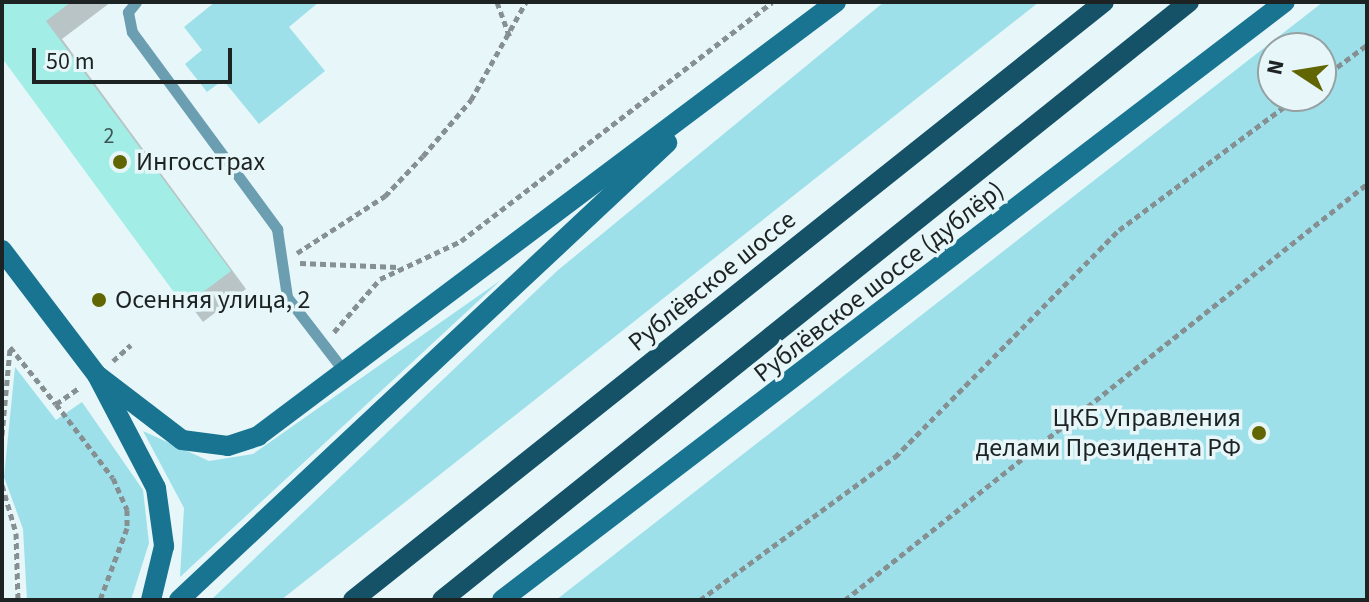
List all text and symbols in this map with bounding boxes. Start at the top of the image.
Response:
scale bar [36,32,236,82]
north arrow [1257,32,1337,112]
text: 50 m [46,44,95,79]
text: N [1258,57,1293,78]
house number: 2 [104,124,114,150]
place label: Ингосстрах [136,146,265,178]
marker: Ингосстрах [111,153,129,171]
street label: Рублёвское шоссе (дублёр) [748,175,1010,389]
street label: Рублёвское шоссе [622,204,802,358]
place label: Осенняя улица, 2 [115,284,310,316]
marker: Осенняя улица, 2 [90,291,108,309]
place label: ЦКБ Управления делами Президента РФ [976,402,1241,464]
marker: ЦКБ Управления делами Президента РФ [1248,422,1270,444]

